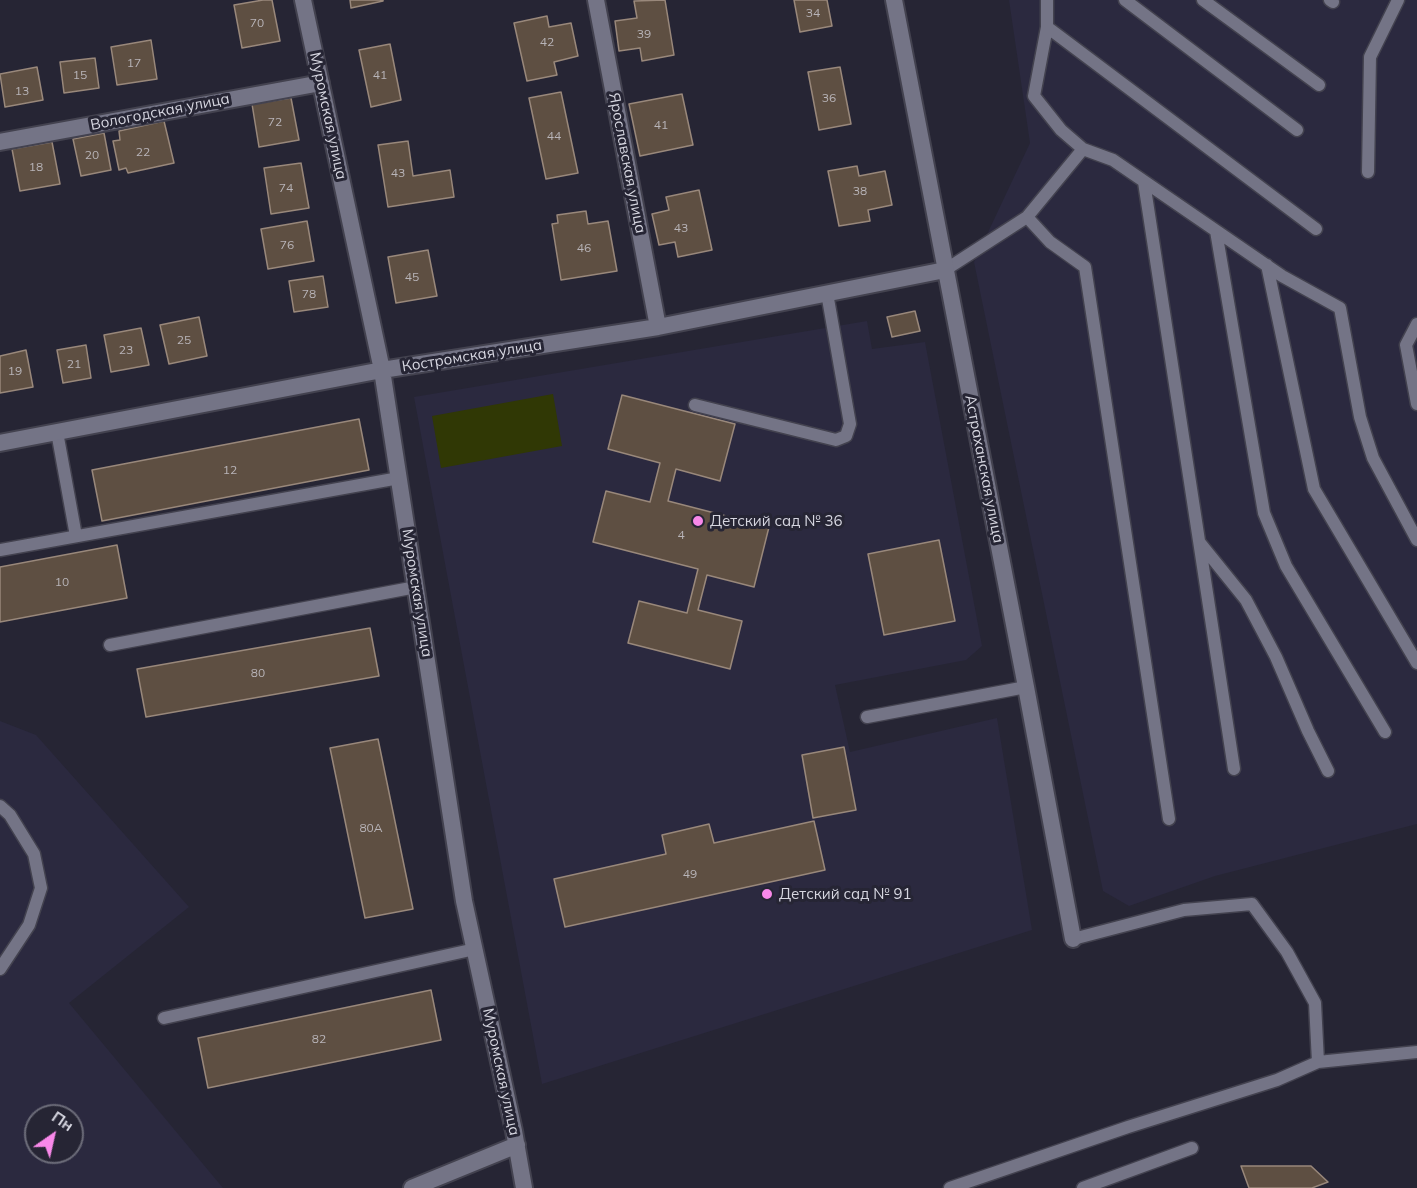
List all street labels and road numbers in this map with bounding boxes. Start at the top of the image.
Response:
street label: Муромская улица [306,51,350,181]
street label: Вологодская улица [89,90,231,134]
street label: Ярославская улица [605,91,649,235]
street label: Костромская улица [401,336,543,376]
street label: Астраханская улица [961,393,1007,545]
street label: Муромская улица [398,528,436,658]
street label: Муромская улица [479,1007,523,1137]

